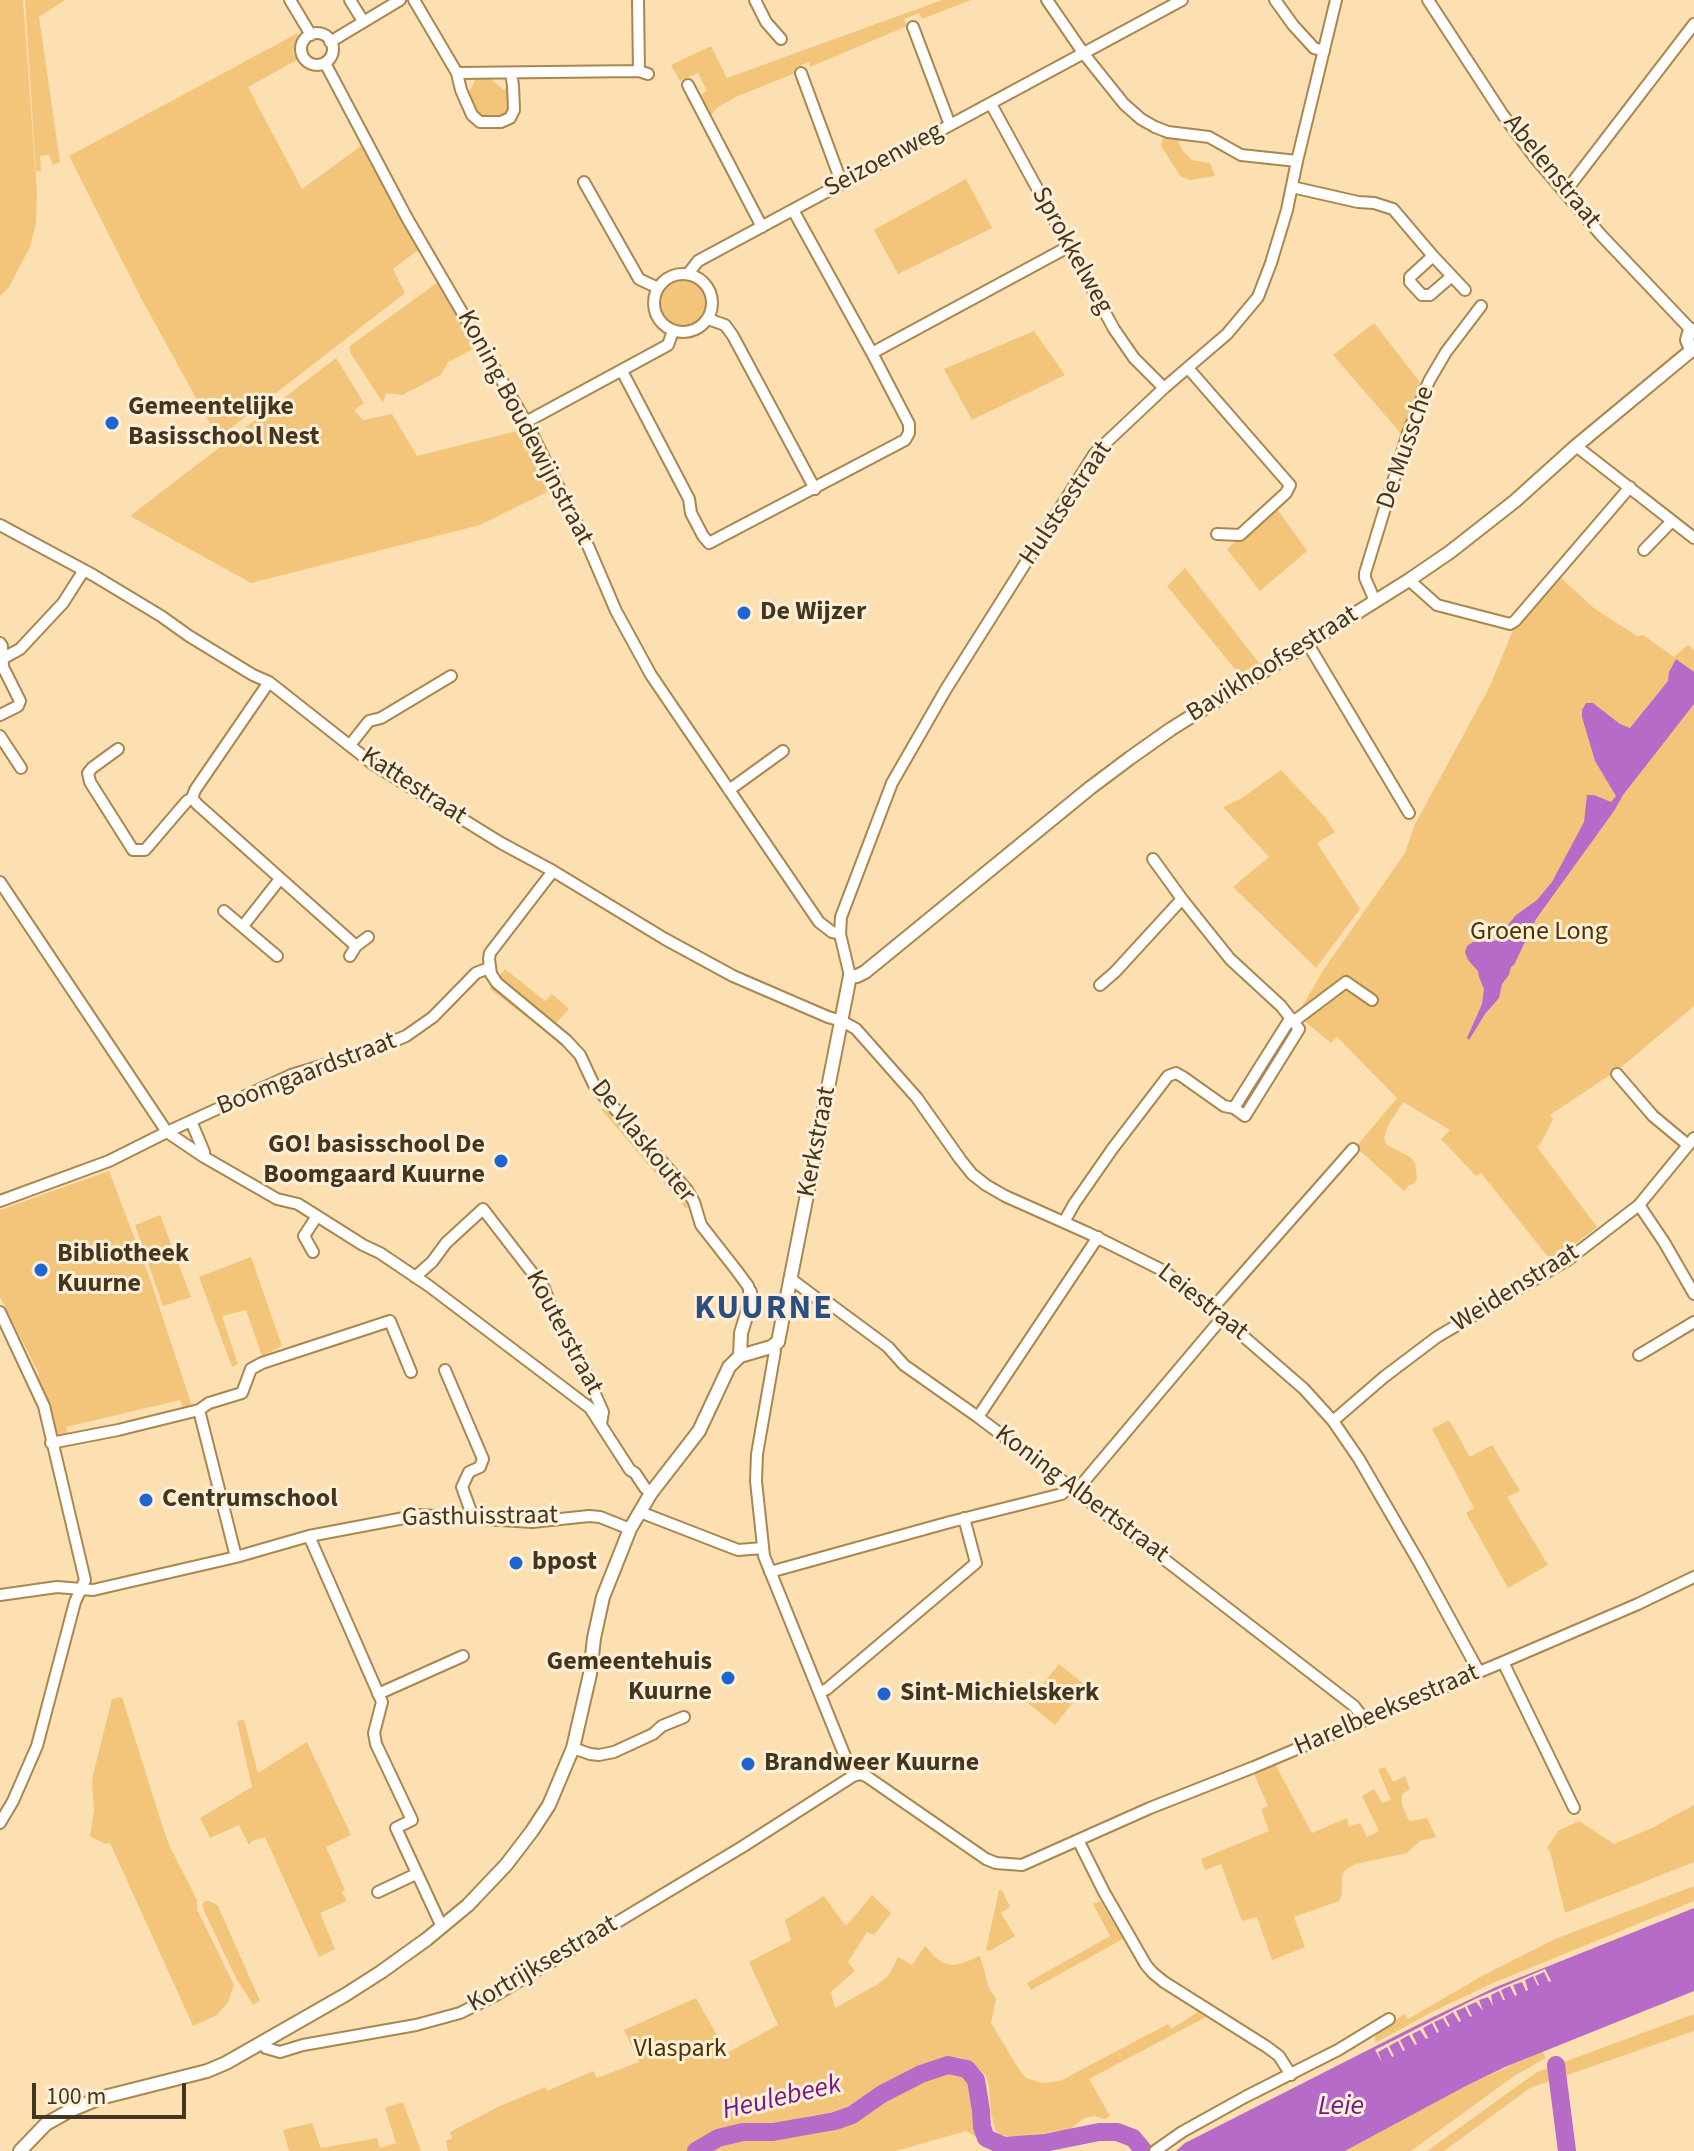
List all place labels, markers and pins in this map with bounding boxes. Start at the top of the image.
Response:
place label: Gemeentelijke Basisschool Nest [128,392,319,454]
marker: Gemeentelijke Basisschool Nest [103,414,121,432]
place label: De Wijzer [760,597,866,629]
marker: De Wijzer [735,604,753,622]
place label: GO! basisschool De Boomgaard Kuurne [263,1130,485,1192]
marker: GO! basisschool De Boomgaard Kuurne [492,1152,510,1170]
place label: Bibliotheek Kuurne [57,1239,189,1300]
marker: Bibliotheek Kuurne [32,1261,50,1279]
place label: Centrumschool [162,1484,338,1516]
marker: Centrumschool [137,1491,155,1509]
place label: bpost [532,1547,597,1579]
marker: bpost [507,1554,525,1572]
place label: Gemeentehuis Kuurne [547,1647,712,1708]
marker: Gemeentehuis Kuurne [719,1669,737,1687]
place label: Sint-Michielskerk [900,1678,1099,1710]
marker: Sint-Michielskerk [875,1685,893,1703]
place label: Brandweer Kuurne [764,1748,979,1780]
marker: Brandweer Kuurne [739,1755,757,1773]

